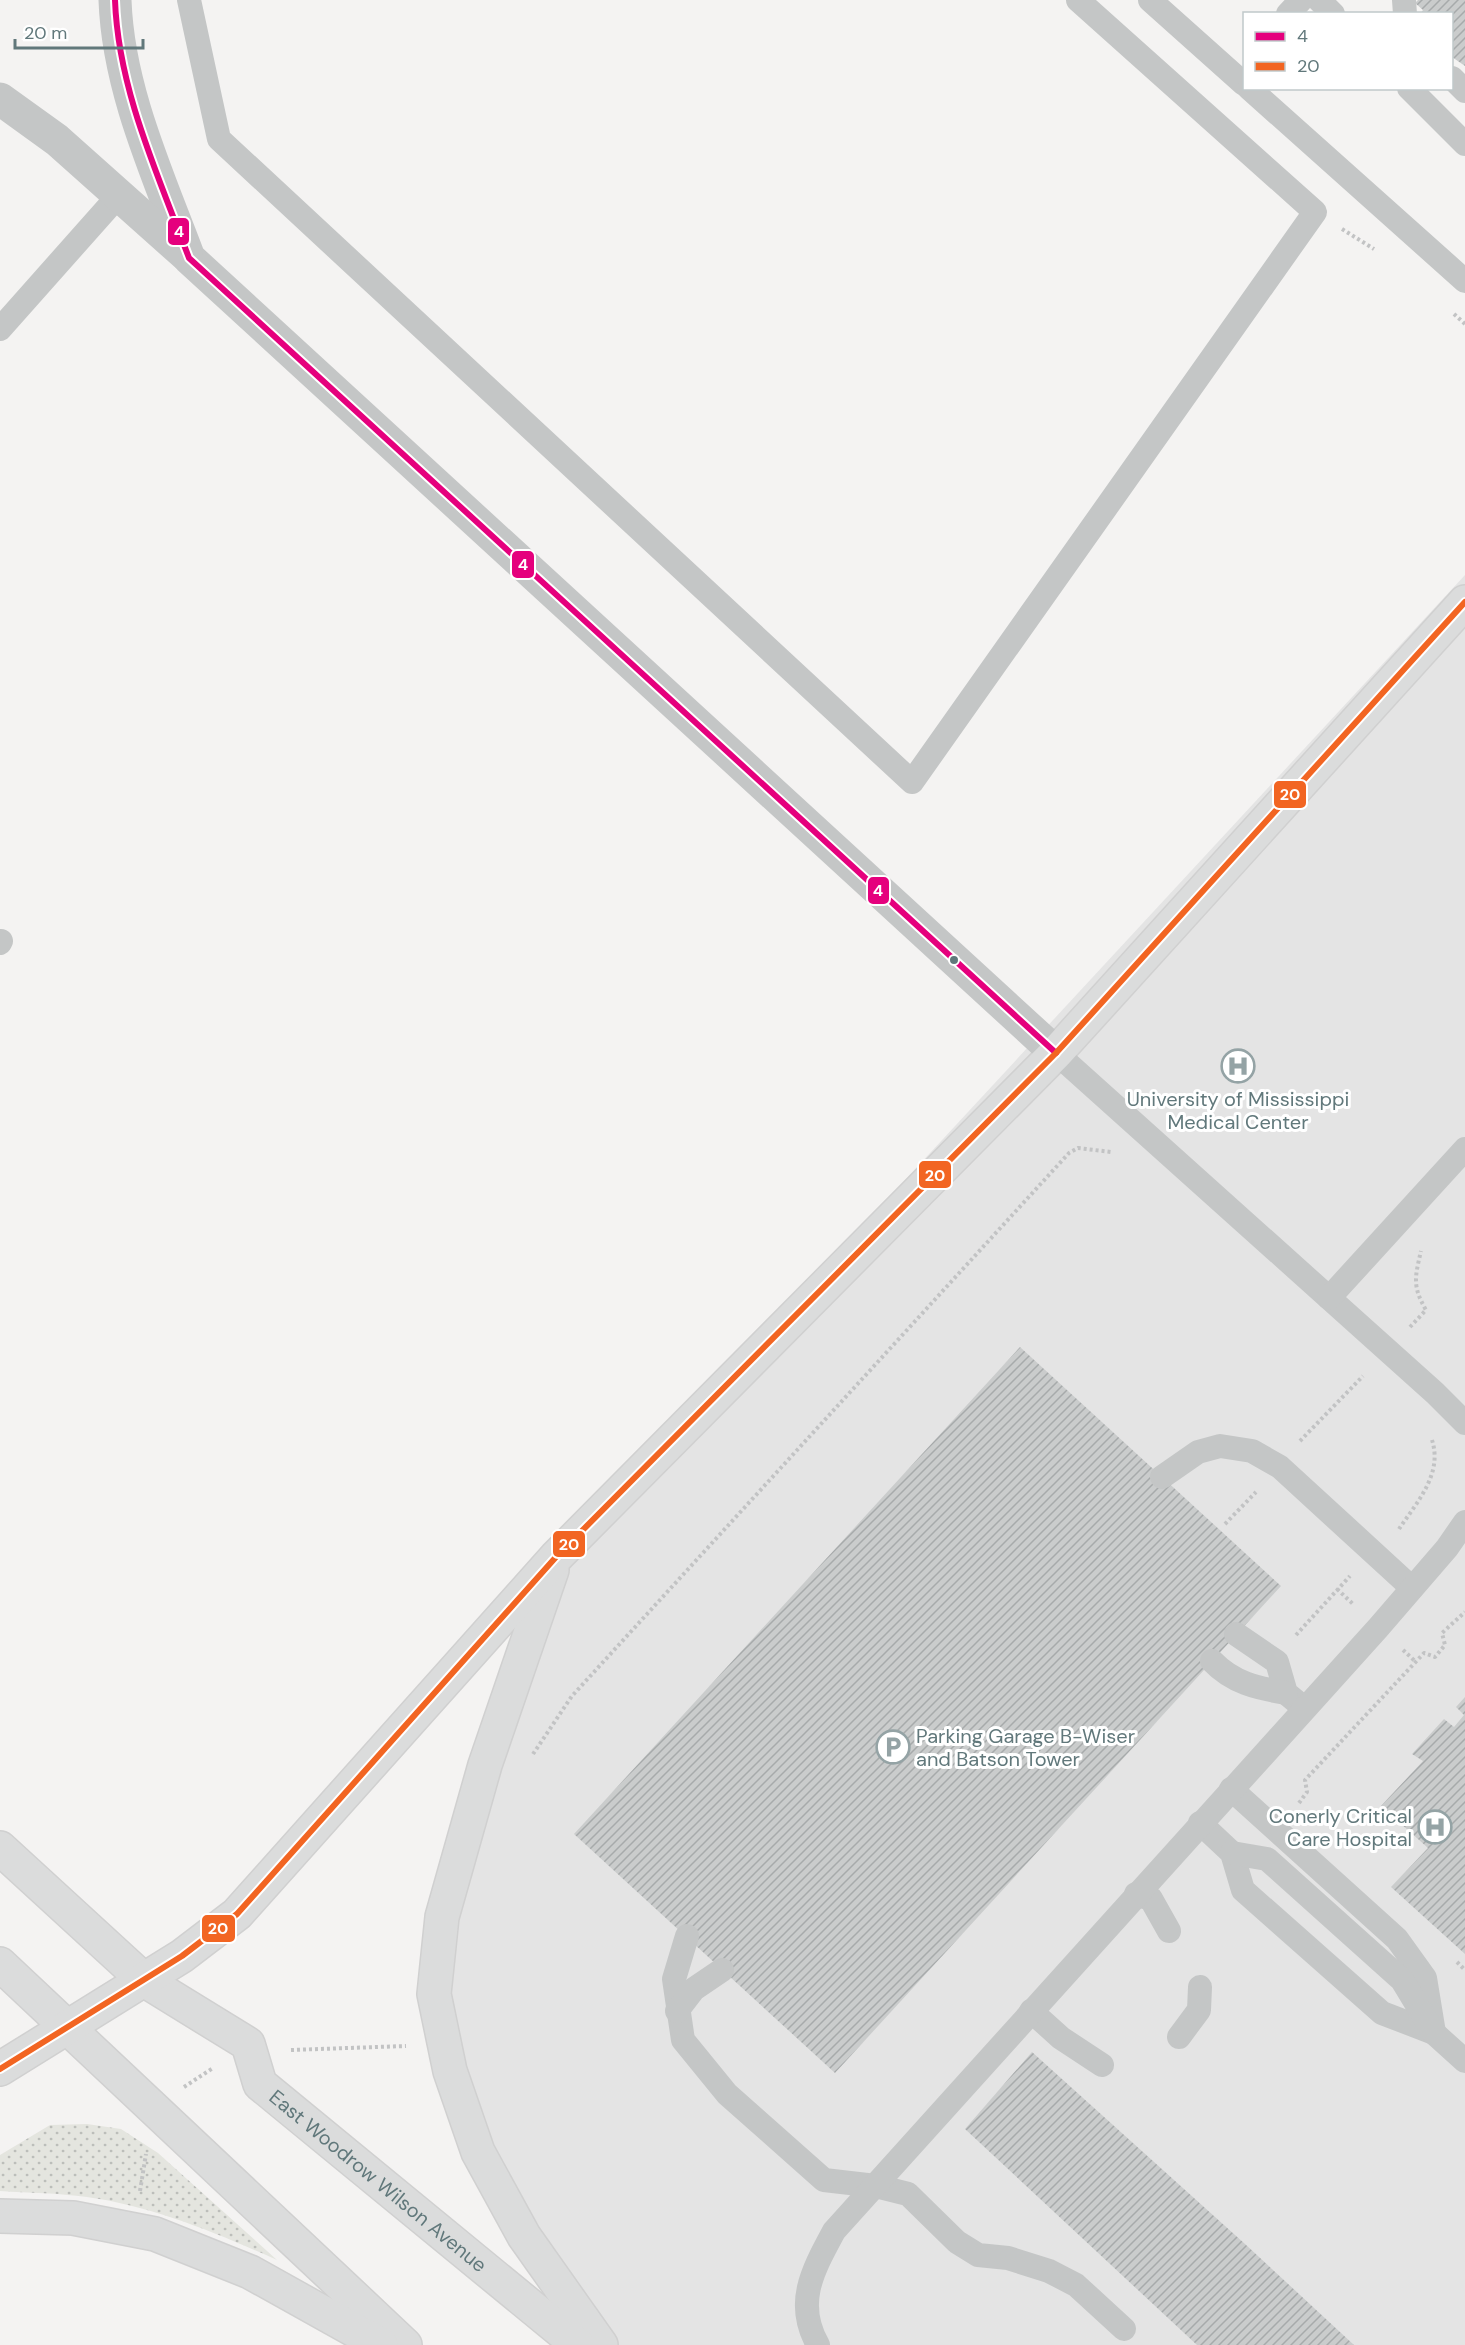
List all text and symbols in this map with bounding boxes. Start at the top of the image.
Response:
scale bar [15,12,142,50]
legend [1243,12,1453,90]
text: 20 m [24,21,67,45]
text: 4 [1297,24,1308,48]
text: 20 [1297,54,1320,78]
line badge: 4 [167,217,190,246]
text: 4 [174,221,184,242]
line badge: 4 [511,550,535,579]
text: 4 [518,554,528,575]
line badge: 20 [1273,780,1307,809]
text: 20 [1280,784,1300,805]
line badge: 4 [867,876,890,905]
text: 4 [873,880,883,901]
unlabelled marker [948,954,960,966]
hospital icon: University of Mississippi Medical Center [1220,1048,1256,1084]
place label: University of Mississippi Medical Center [1127,1086,1349,1135]
line badge: 20 [918,1160,952,1189]
text: 20 [925,1165,945,1186]
line badge: 20 [552,1530,586,1558]
text: 20 [559,1534,579,1555]
place label: Parking Garage B-Wiser and Batson Tower [916,1723,1135,1772]
parking icon: Parking Garage B-Wiser and Batson Tower [875,1729,911,1765]
place label: Conerly Critical Care Hospital [1269,1803,1412,1852]
hospital icon: Conerly Critical Care Hospital [1417,1809,1453,1845]
line badge: 20 [201,1914,236,1943]
text: 20 [208,1918,228,1939]
street label: East Woodrow Wilson Avenue [264,2084,492,2278]

